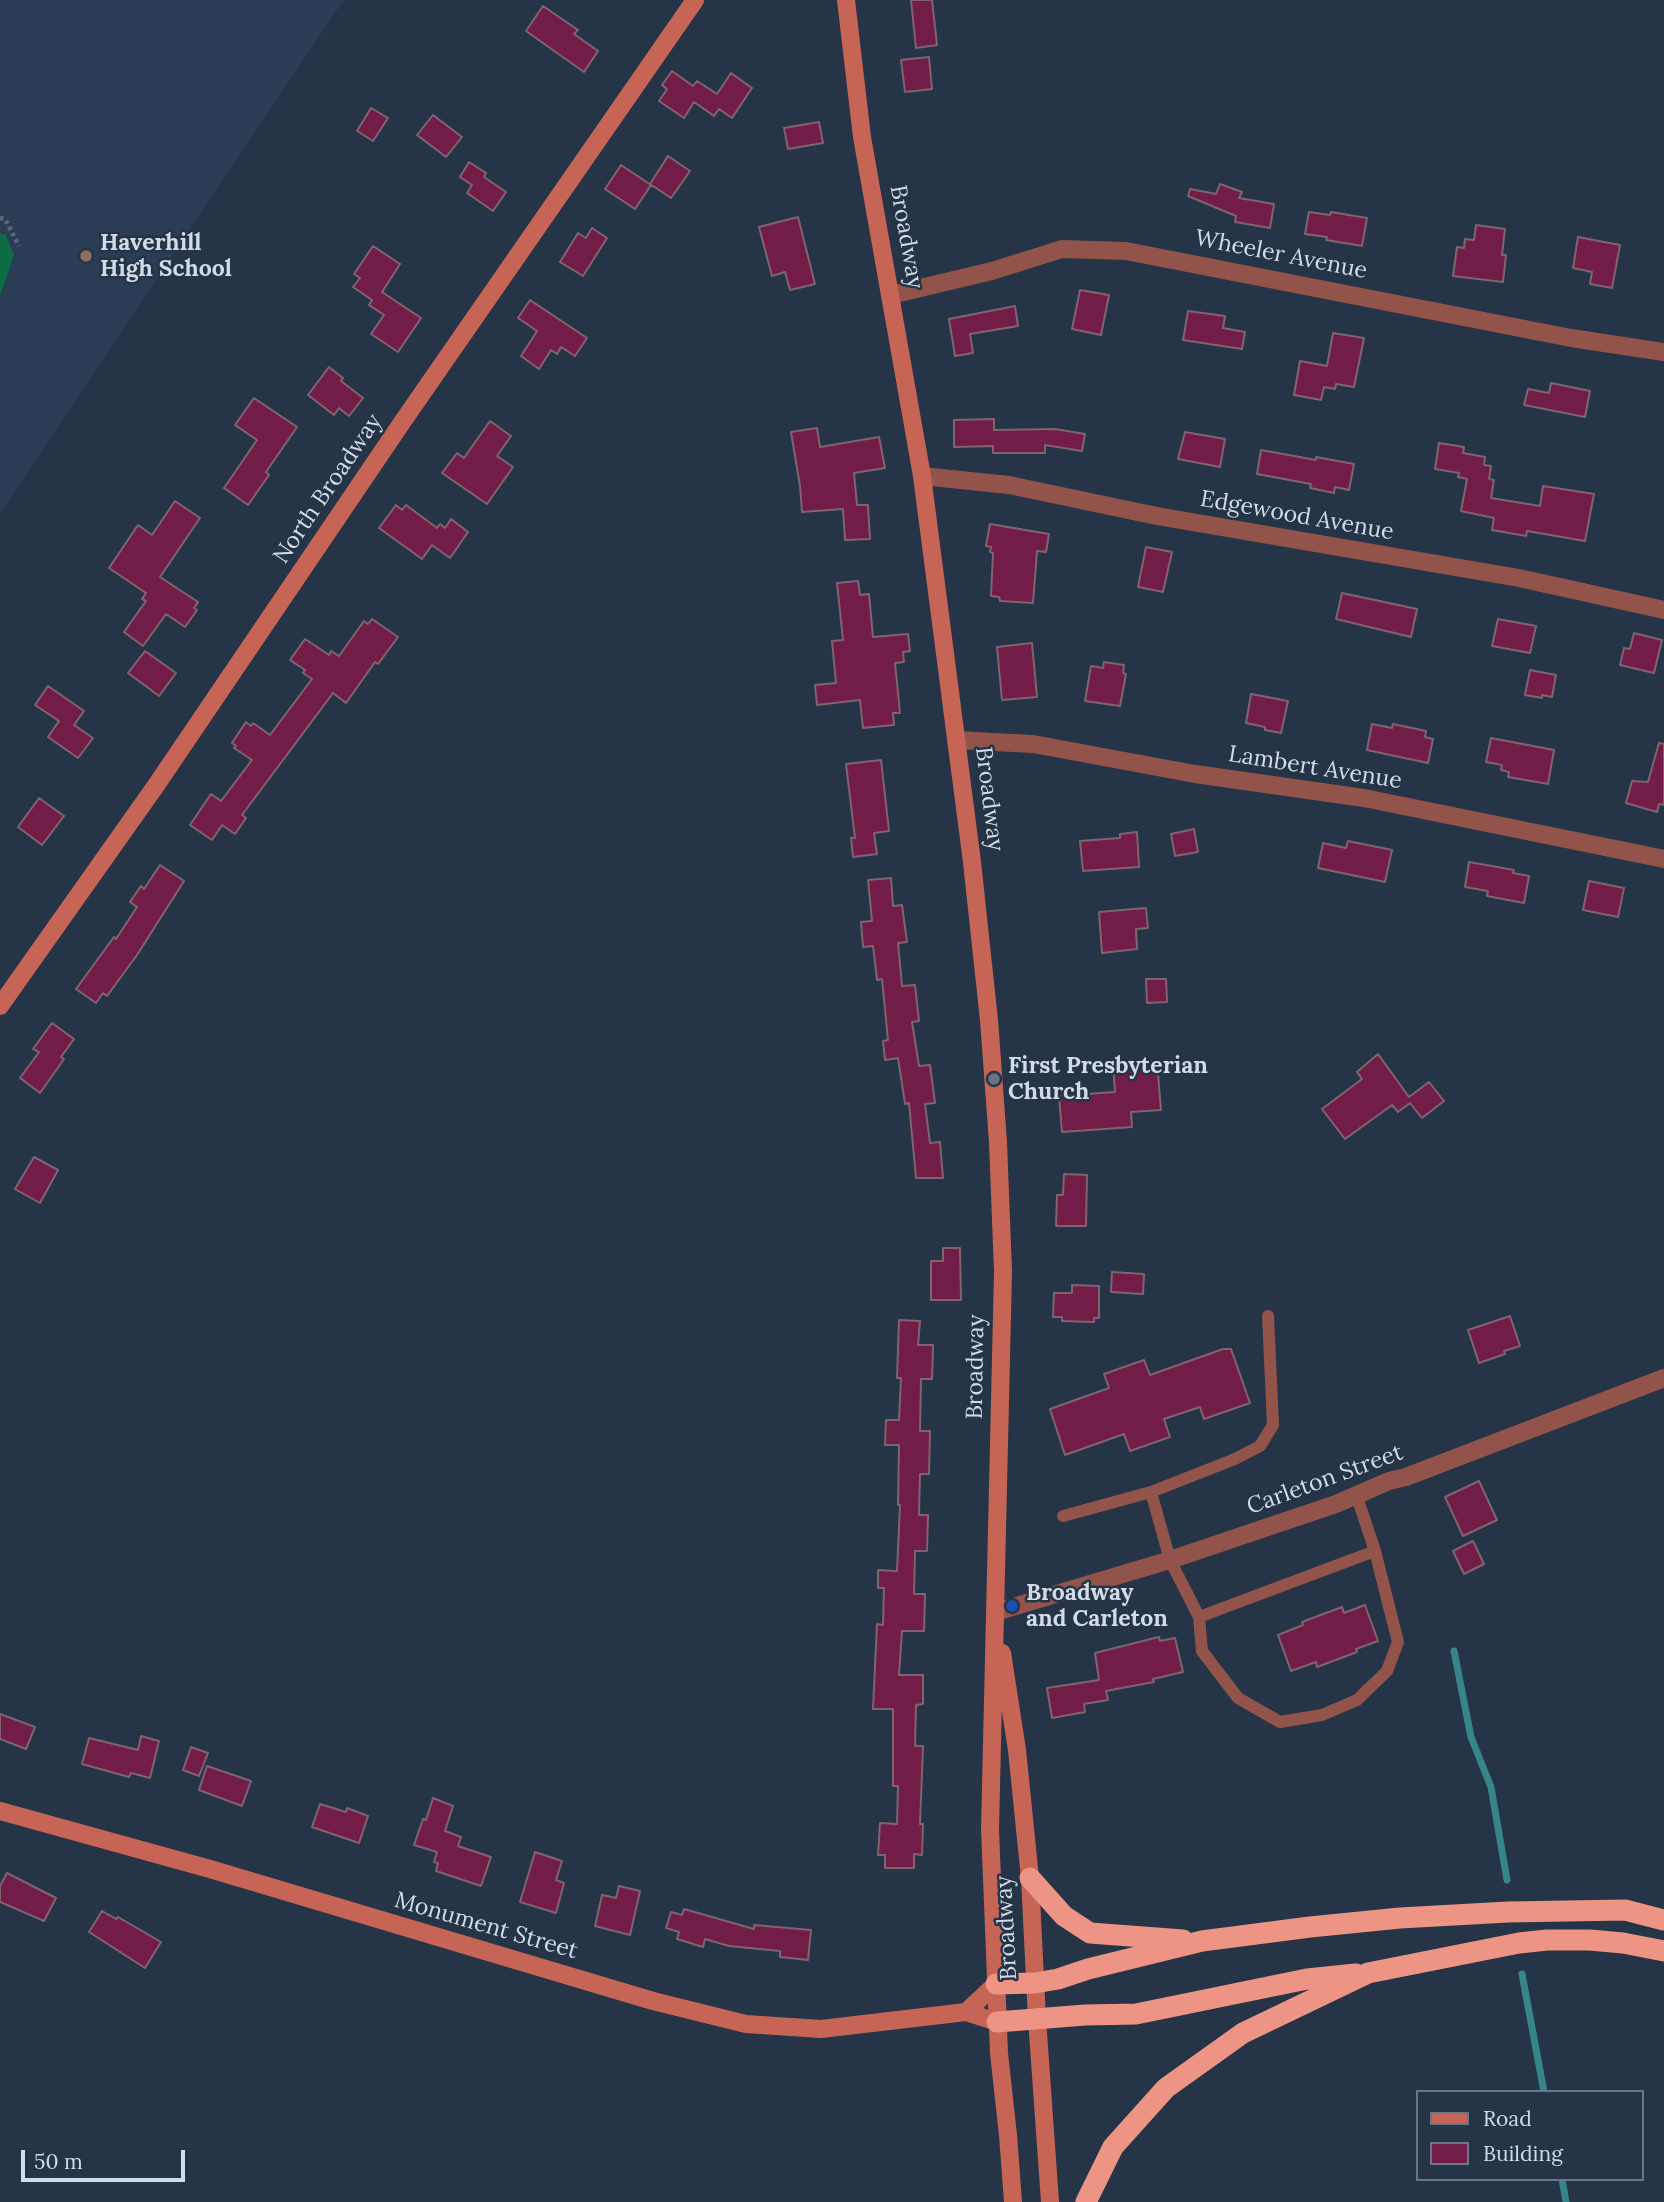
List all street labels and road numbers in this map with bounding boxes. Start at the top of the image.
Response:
street label: Broadway [883,183,929,291]
street label: Wheeler Avenue [1193,225,1369,285]
street label: North Broadway [268,409,388,569]
street label: Edgewood Avenue [1198,485,1396,547]
street label: Lambert Avenue [1226,741,1404,795]
street label: Broadway [969,745,1009,853]
street label: Broadway [961,1314,991,1420]
street label: Carleton Street [1243,1439,1407,1521]
street label: Broadway [990,1875,1024,1981]
street label: Monument Street [391,1887,581,1965]

